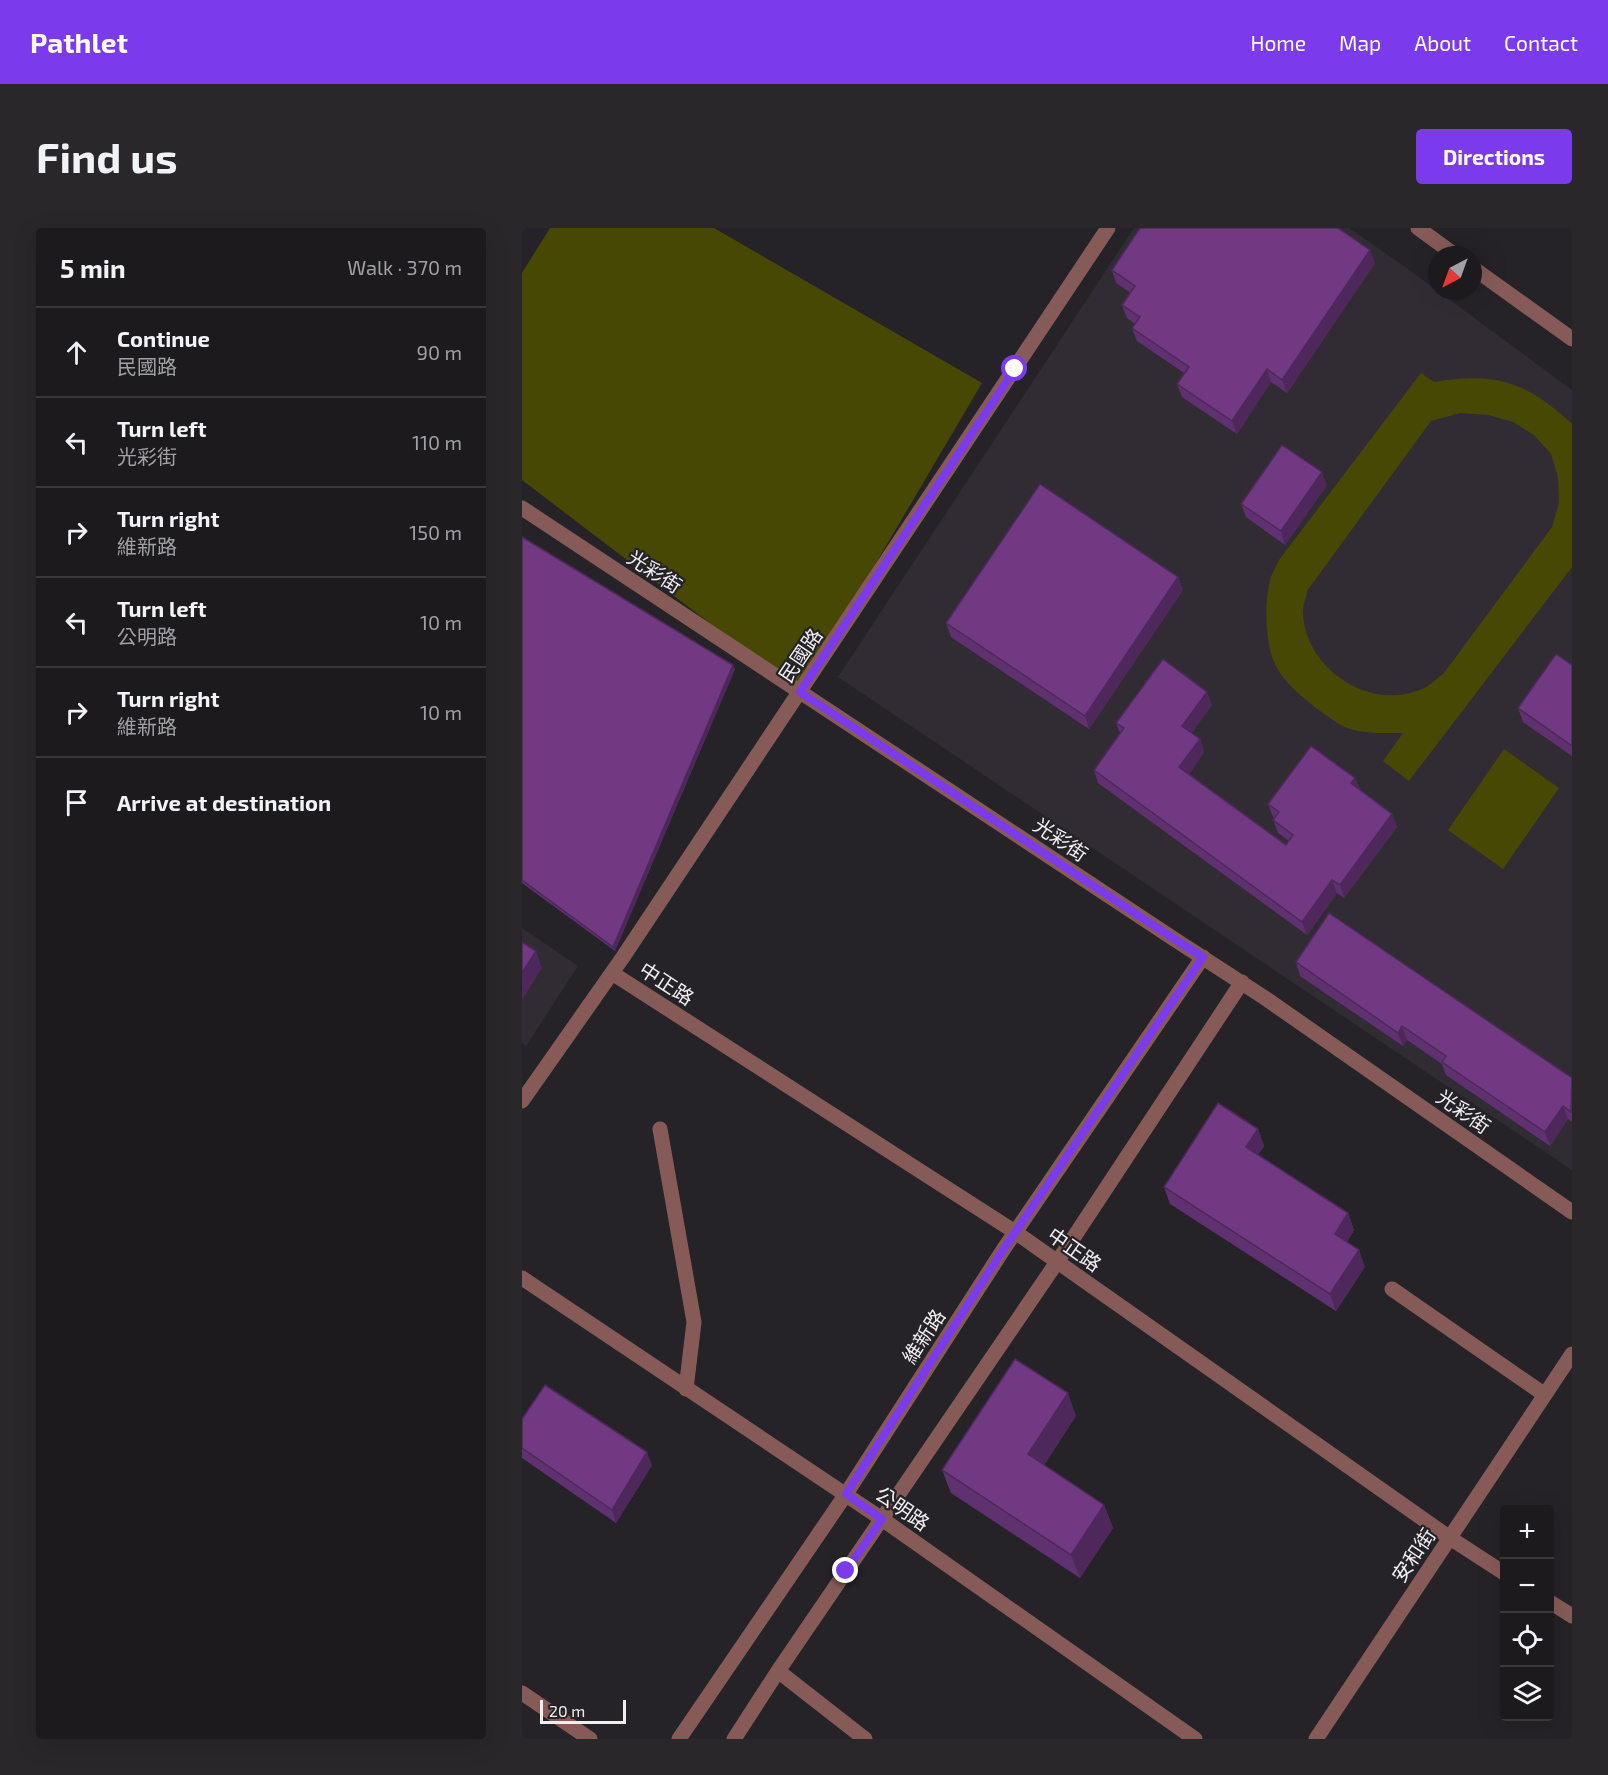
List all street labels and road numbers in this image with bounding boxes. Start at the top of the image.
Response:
street label: 光彩街 [623,545,687,597]
street label: 民國路 [773,623,827,687]
street label: 光彩街 [1029,812,1093,866]
street label: 中正路 [635,957,699,1009]
street label: 光彩街 [1433,1084,1495,1138]
street label: 中正路 [1044,1222,1106,1276]
street label: 維新路 [897,1304,949,1368]
street label: 公明路 [872,1481,934,1535]
street label: 安和街 [1386,1523,1440,1587]

